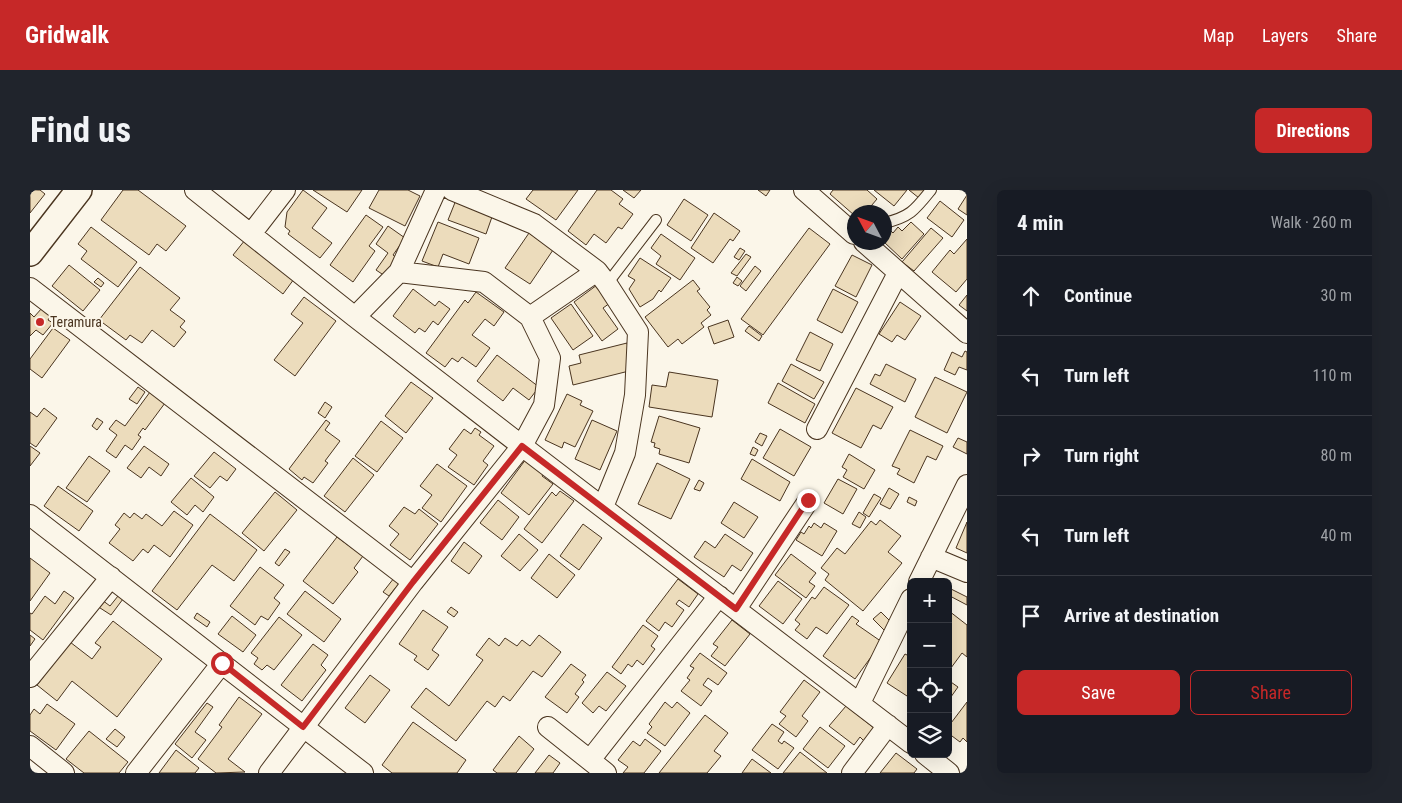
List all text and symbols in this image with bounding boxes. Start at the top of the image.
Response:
text: Gridwalk [25,21,109,49]
text: Map [1203,25,1234,46]
text: Layers [1262,25,1309,46]
text: Share [1337,25,1377,46]
button: Directions [1255,108,1372,153]
text: Find us [30,110,131,151]
north arrow [847,205,892,250]
text: 4 min [1017,211,1064,235]
text: Walk · 260 m [1271,213,1352,232]
icon: ahead [1017,282,1045,310]
text: Continue [1064,284,1132,307]
text: 30 m [1320,286,1352,305]
place label: Teramura [50,314,102,330]
marker: Teramura [34,316,46,328]
icon: left [1017,362,1045,390]
text: Turn left [1064,364,1129,387]
text: 110 m [1313,366,1352,385]
icon: right [1017,442,1045,470]
text: Turn right [1064,444,1139,467]
text: 80 m [1320,446,1352,465]
route end [797,489,820,512]
icon: left [1017,522,1045,550]
text: Turn left [1064,524,1129,547]
text: 40 m [1320,526,1352,545]
map controls [907,578,952,758]
button: + [907,578,952,623]
icon: arrive [1017,602,1045,630]
text: Arrive at destination [1064,604,1219,627]
button: − [907,623,952,668]
route start [211,652,234,675]
button: locate [907,668,952,713]
button: Save [1017,670,1180,715]
button: Share [1190,670,1352,715]
button: layers [907,713,952,758]

